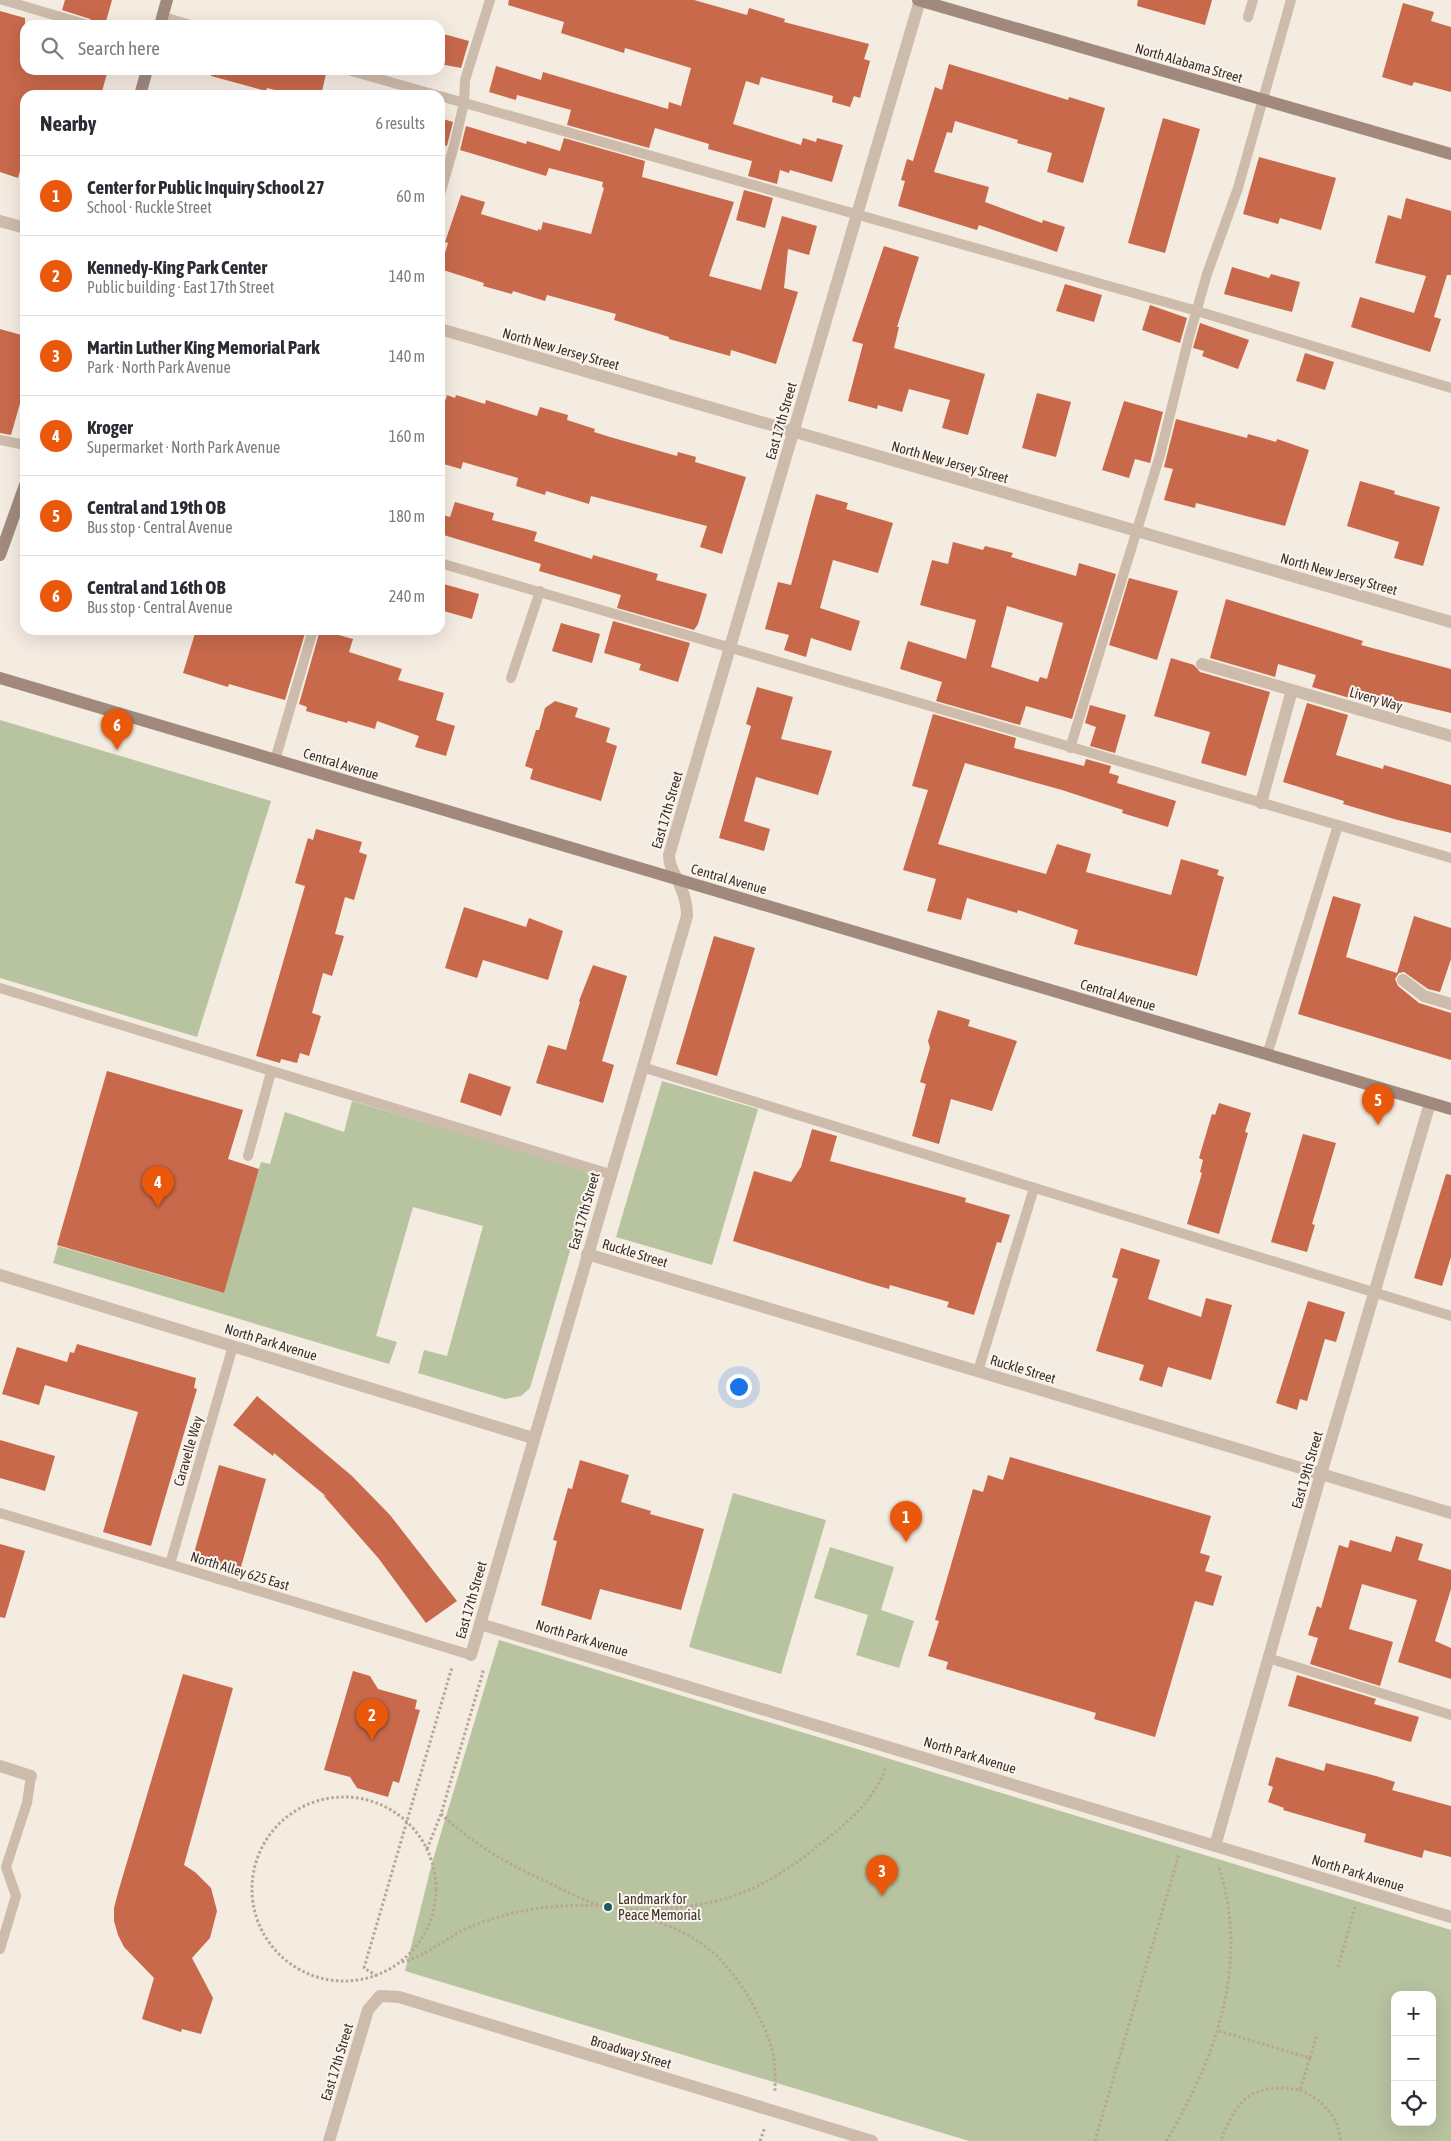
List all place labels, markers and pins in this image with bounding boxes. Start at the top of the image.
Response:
pin: 6 [101,709,133,750]
pin: 5 [1362,1084,1394,1125]
pin: 4 [142,1166,174,1207]
pin: 1 [890,1501,922,1542]
pin: 2 [356,1699,388,1740]
pin: 3 [866,1855,898,1896]
place label: Landmark for Peace Memorial [618,1891,701,1923]
marker: Landmark for Peace Memorial [602,1901,614,1913]

